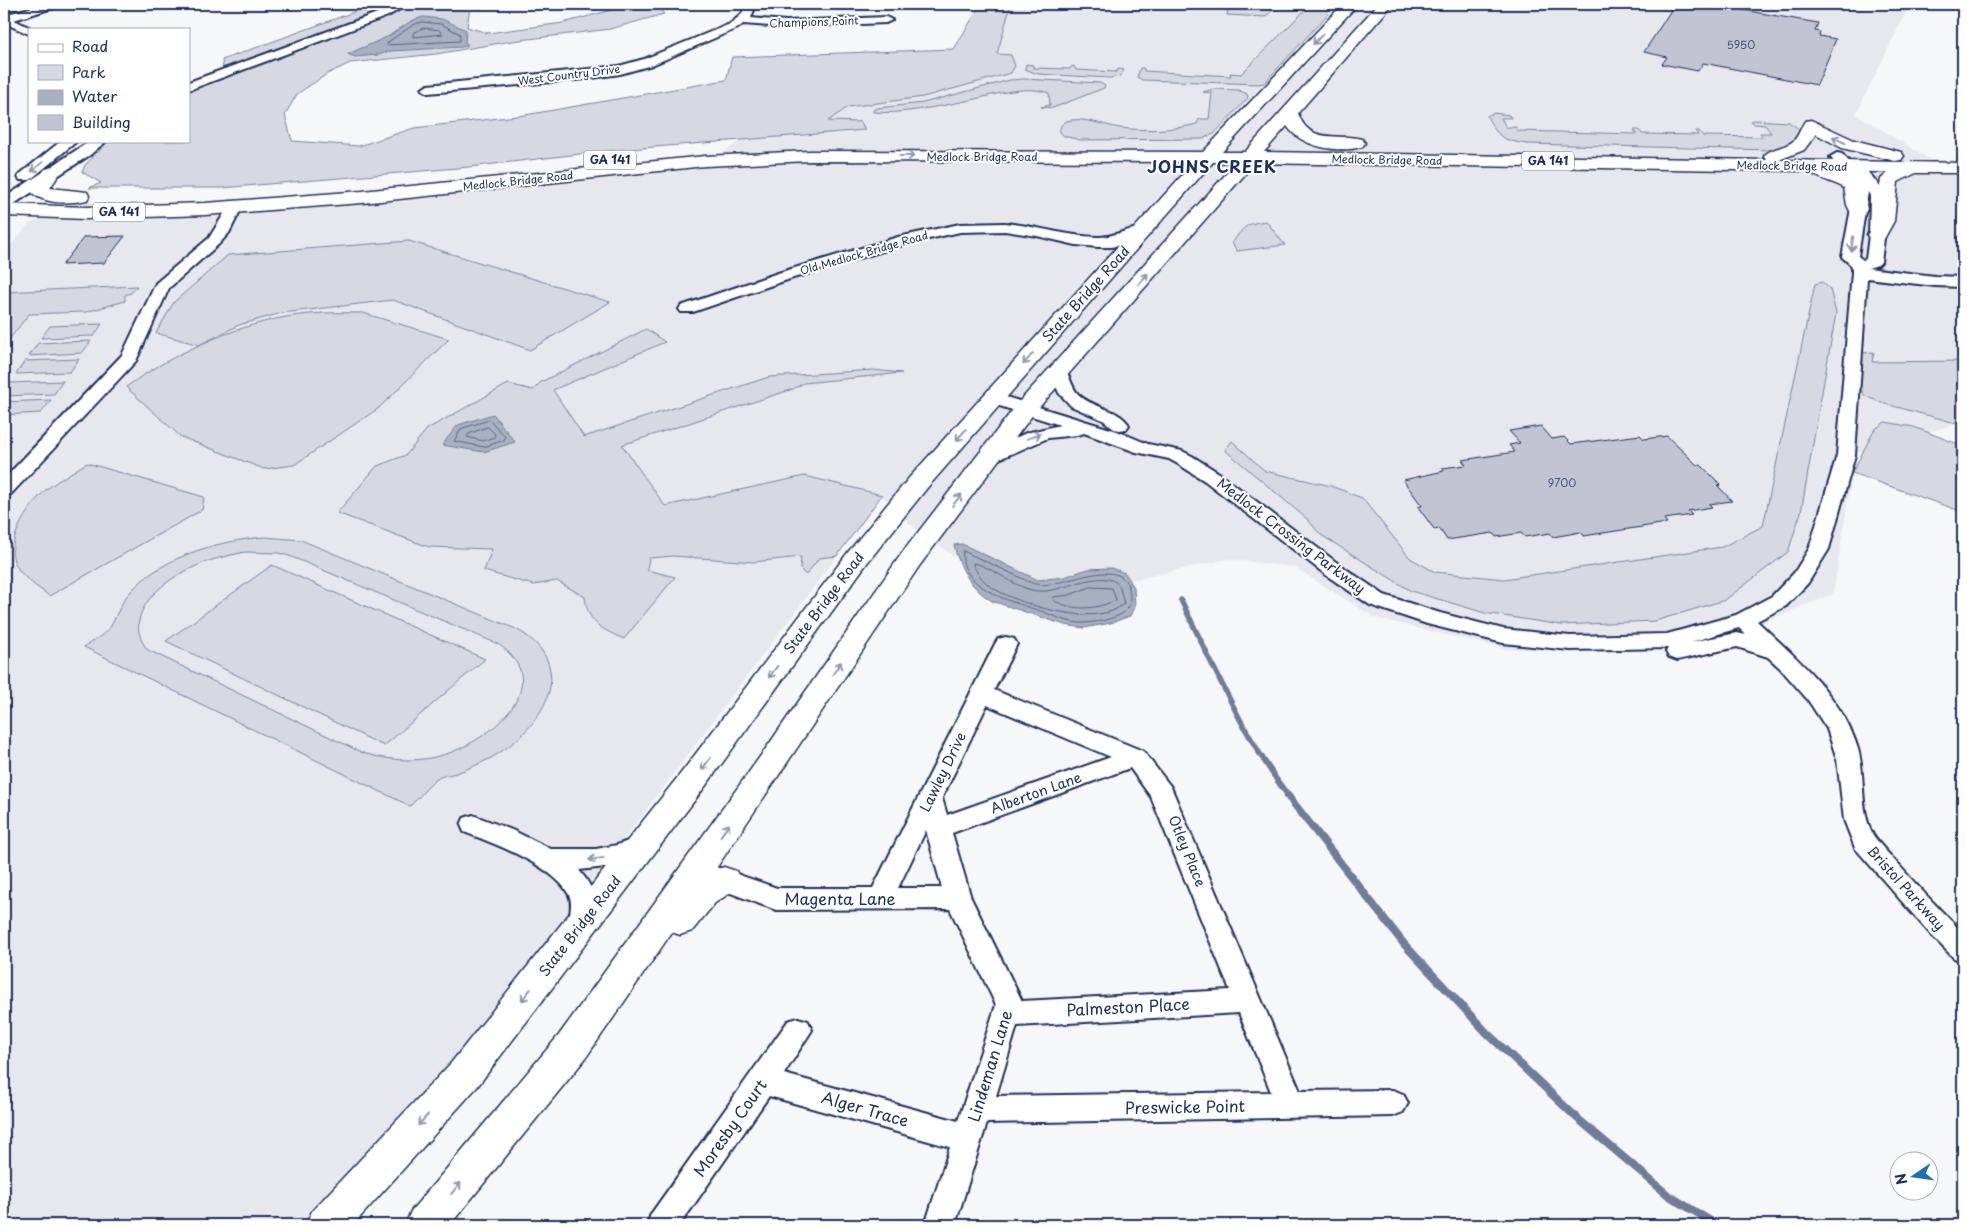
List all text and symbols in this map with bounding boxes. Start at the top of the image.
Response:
street label: Champions Point [769,11,859,32]
legend [28,28,190,142]
one-way arrow [1312,33,1324,46]
text: Road [72,34,108,57]
house number: 5950 [1727,36,1755,53]
text: Park [72,60,106,83]
street label: West Country Drive [517,60,621,89]
text: Water [72,84,117,107]
text: Building [72,110,131,133]
one-way arrow [1832,135,1847,145]
street label: Medlock Bridge Road [927,148,1037,165]
road number: GA 141 [584,150,636,170]
street label: Medlock Bridge Road [1331,150,1443,169]
one-way arrow [899,151,915,161]
road number: GA 141 [1522,152,1574,170]
district label: JOHNS CREEK [1147,154,1277,178]
street label: Medlock Bridge Road [1736,156,1848,175]
one-way arrow [31,161,44,172]
street label: Medlock Bridge Road [462,166,574,195]
road number: GA 141 [93,202,145,222]
street label: Old Medlock Bridge Road [798,226,930,279]
one-way arrow [1847,236,1857,252]
street label: State Bridge Road [1037,241,1134,346]
one-way arrow [1137,273,1149,286]
one-way arrow [1022,353,1034,366]
one-way arrow [955,428,967,441]
one-way arrow [1026,430,1041,440]
street label: Medlock Crossing Parkway [1213,473,1370,599]
house number: 9700 [1548,474,1576,491]
one-way arrow [951,494,962,507]
street label: State Bridge Road [778,547,869,658]
one-way arrow [832,661,842,675]
one-way arrow [768,664,778,678]
street label: Lawley Drive [914,728,971,815]
one-way arrow [700,756,711,770]
street label: Alberton Lane [987,766,1084,819]
street label: Otley Place [1164,812,1211,890]
one-way arrow [719,824,730,837]
street label: Bristol Parkway [1863,841,1950,935]
one-way arrow [588,855,604,865]
street label: State Bridge Road [534,871,626,980]
street label: Magenta Lane [784,886,896,910]
one-way arrow [521,988,532,1001]
street label: Palmeston Place [1066,991,1190,1021]
street label: Lindeman Lane [961,1007,1017,1125]
street label: Moresby Court [687,1073,772,1181]
street label: Alger Trace [819,1084,912,1132]
street label: Preswicke Point [1125,1093,1246,1119]
one-way arrow [417,1113,429,1126]
north arrow [1890,1152,1940,1202]
text: N [1889,1171,1912,1187]
one-way arrow [451,1181,462,1194]

